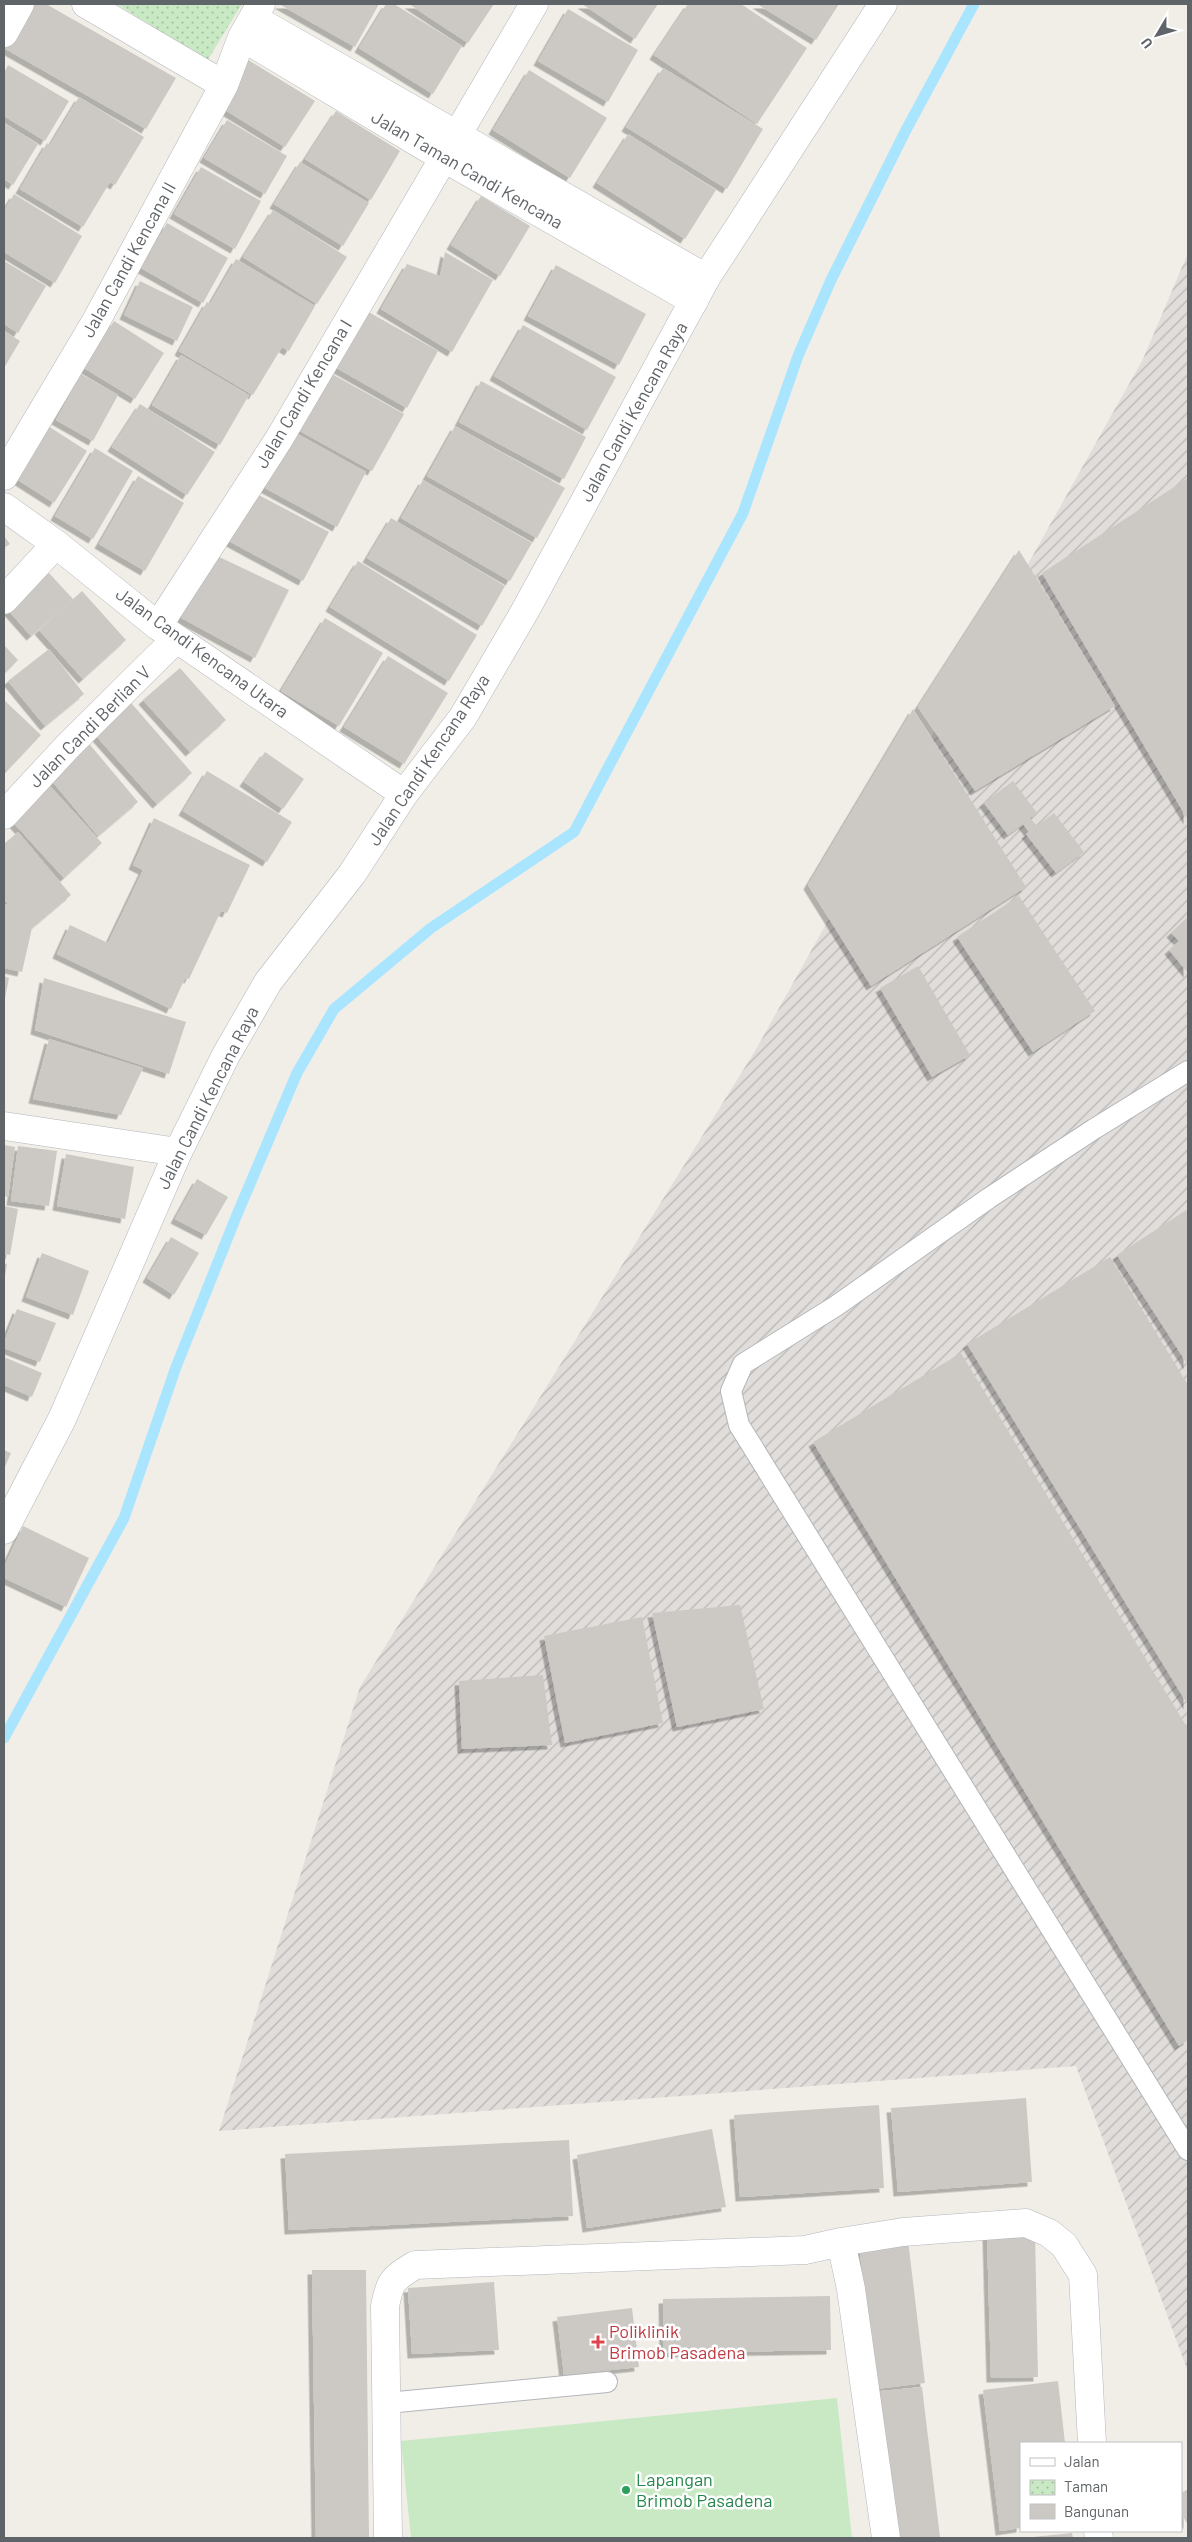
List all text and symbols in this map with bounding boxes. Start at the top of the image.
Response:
north arrow [1132,10,1182,60]
text: U [1137,34,1156,52]
street label: Jalan Taman Candi Kencana [368,105,567,233]
street label: Jalan Candi Kencana II [76,178,180,341]
street label: Jalan Candi Kencana I [250,315,356,472]
street label: Jalan Candi Kencana Raya [574,318,692,505]
street label: Jalan Candi Kencana Utara [112,582,293,722]
street label: Jalan Candi Berlian V [24,661,155,792]
street label: Jalan Candi Kencana Raya [363,669,494,849]
street label: Jalan Candi Kencana Raya [151,1002,263,1193]
place label: Poliklinik Brimob Pasadena [609,2320,745,2363]
marker: Poliklinik Brimob Pasadena [591,2335,605,2349]
legend [1020,2442,1182,2532]
text: Jalan [1064,2452,1100,2470]
place label: Lapangan Brimob Pasadena [636,2468,772,2511]
text: Taman [1064,2477,1108,2495]
marker: Lapangan Brimob Pasadena [620,2484,632,2496]
text: Bangunan [1064,2502,1129,2520]

